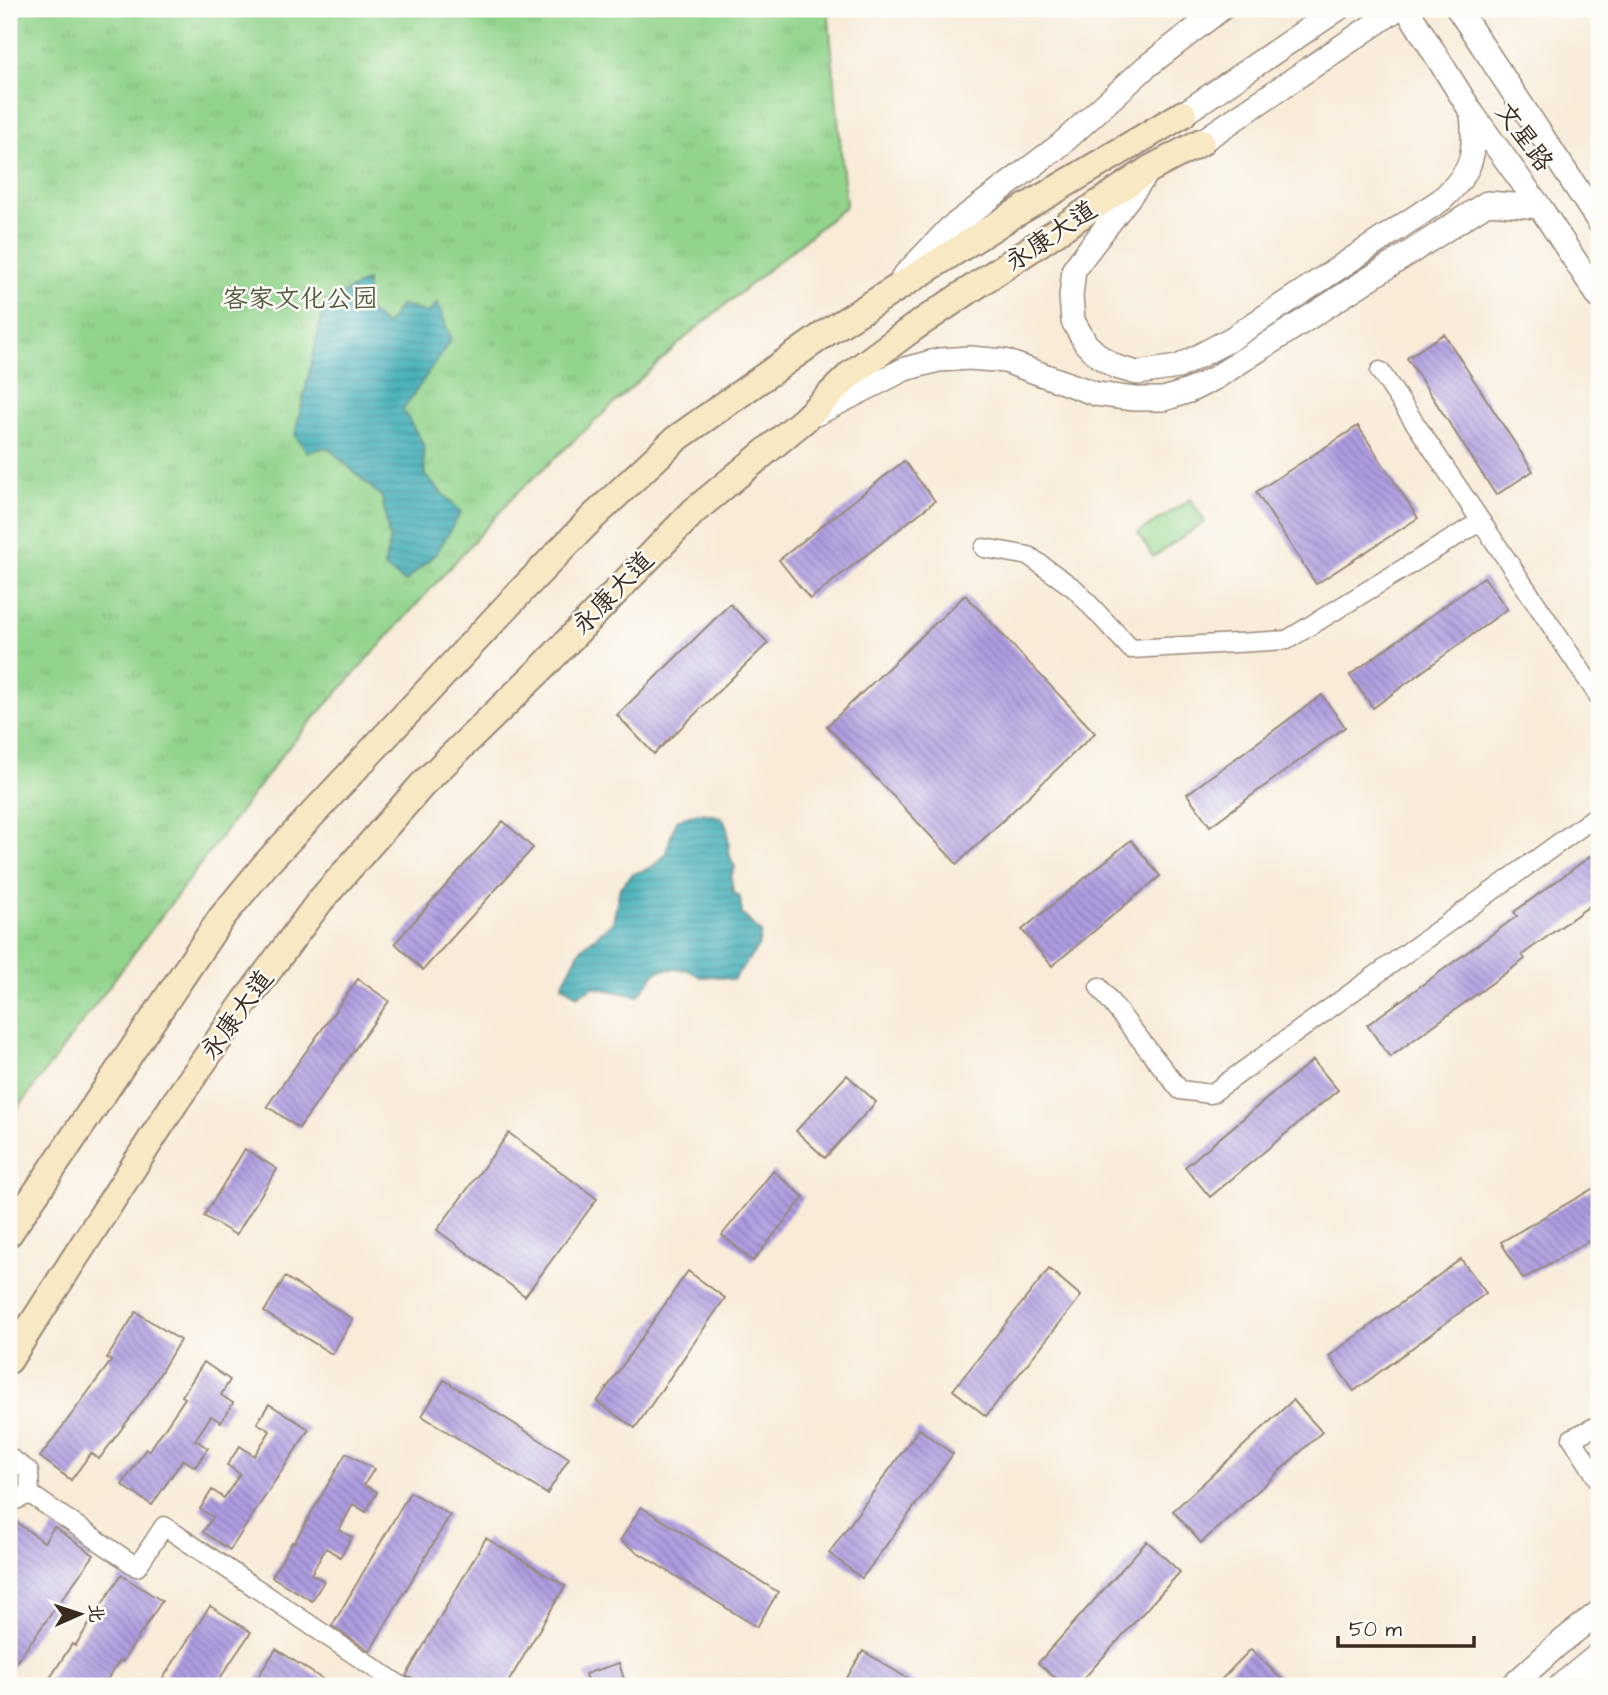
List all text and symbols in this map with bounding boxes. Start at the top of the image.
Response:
street label: 文星路 [1487,95,1561,179]
street label: 永康大道 [998,192,1104,280]
park label: 客家文化公园 [222,281,378,317]
street label: 永康大道 [564,543,662,643]
street label: 永康大道 [192,962,282,1068]
north arrow [46,1580,116,1650]
text: 北 [81,1603,109,1623]
scale bar [1338,1604,1475,1648]
text: 50 m [1349,1615,1403,1644]

